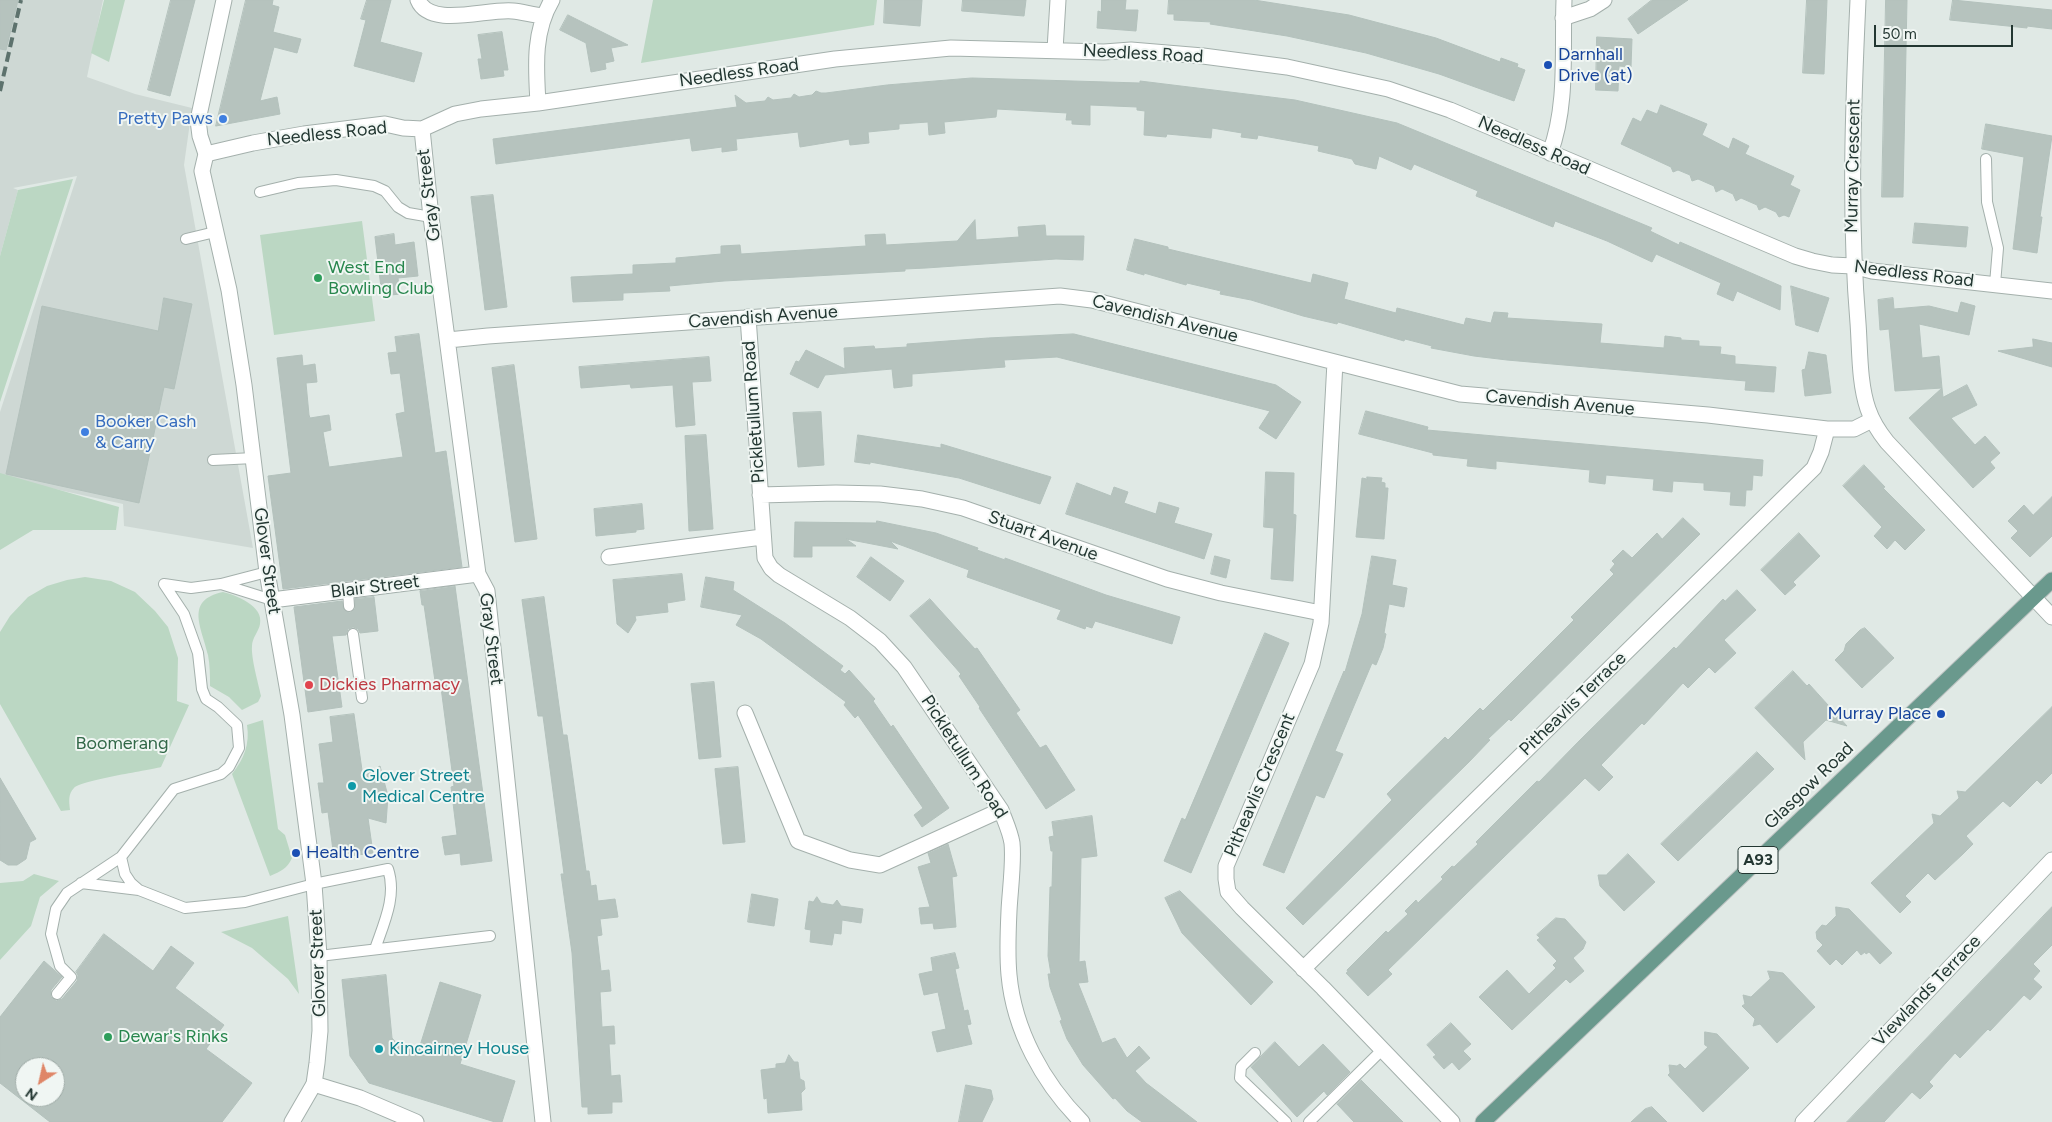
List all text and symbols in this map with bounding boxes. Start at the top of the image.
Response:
scale bar [1877,15,2016,47]
text: 50 m [1882,25,1917,43]
street label: Needless Road [1082,40,1204,68]
place label: Darnhall Drive (at) [1558,44,1633,86]
street label: Needless Road [678,54,800,92]
marker: Darnhall Drive (at) [1542,59,1554,71]
street label: Murray Crescent [1841,99,1865,233]
place label: Pretty Paws [117,108,213,130]
street label: Needless Road [1475,112,1593,180]
marker: Pretty Paws [217,113,229,125]
street label: Needless Road [266,117,388,151]
street label: Gray Street [413,147,445,243]
street label: Needless Road [1853,256,1975,292]
place label: West End Bowling Club [328,257,434,300]
marker: West End Bowling Club [312,272,324,284]
street label: Cavendish Avenue [1090,290,1240,348]
street label: Cavendish Avenue [688,301,838,333]
street label: Pickletullum Road [738,340,770,484]
street label: Cavendish Avenue [1485,386,1635,420]
place label: Booker Cash & Carry [95,411,196,454]
marker: Booker Cash & Carry [79,426,91,438]
street label: Glover Street [249,506,285,616]
street label: Stuart Avenue [985,506,1101,566]
street label: Blair Street [329,571,421,603]
street label: Gray Street [475,591,507,687]
street label: Pitheavlis Terrace [1515,648,1631,760]
place label: Dickies Pharmacy [319,674,460,696]
marker: Dickies Pharmacy [303,679,315,691]
street label: Pickletullum Road [916,691,1012,823]
place label: Murray Place [1827,703,1931,725]
marker: Murray Place [1935,708,1947,720]
street label: Pitheavlis Crescent [1220,710,1300,860]
park label: Boomerang [76,733,168,755]
street label: Glasgow Road [1760,738,1858,834]
place label: Glover Street Medical Centre [362,765,485,808]
marker: Glover Street Medical Centre [346,780,358,792]
place label: Health Centre [306,842,419,864]
road number: A93 [1738,846,1778,874]
marker: Health Centre [290,847,302,859]
street label: Glover Street [305,909,331,1017]
street label: Viewlands Terrace [1868,931,1986,1051]
place label: Dewar's Rinks [118,1026,228,1048]
marker: Dewar's Rinks [102,1031,114,1043]
place label: Kincairney House [389,1038,529,1060]
marker: Kincairney House [373,1043,385,1055]
north arrow [15,1057,65,1107]
text: N [22,1084,41,1104]

